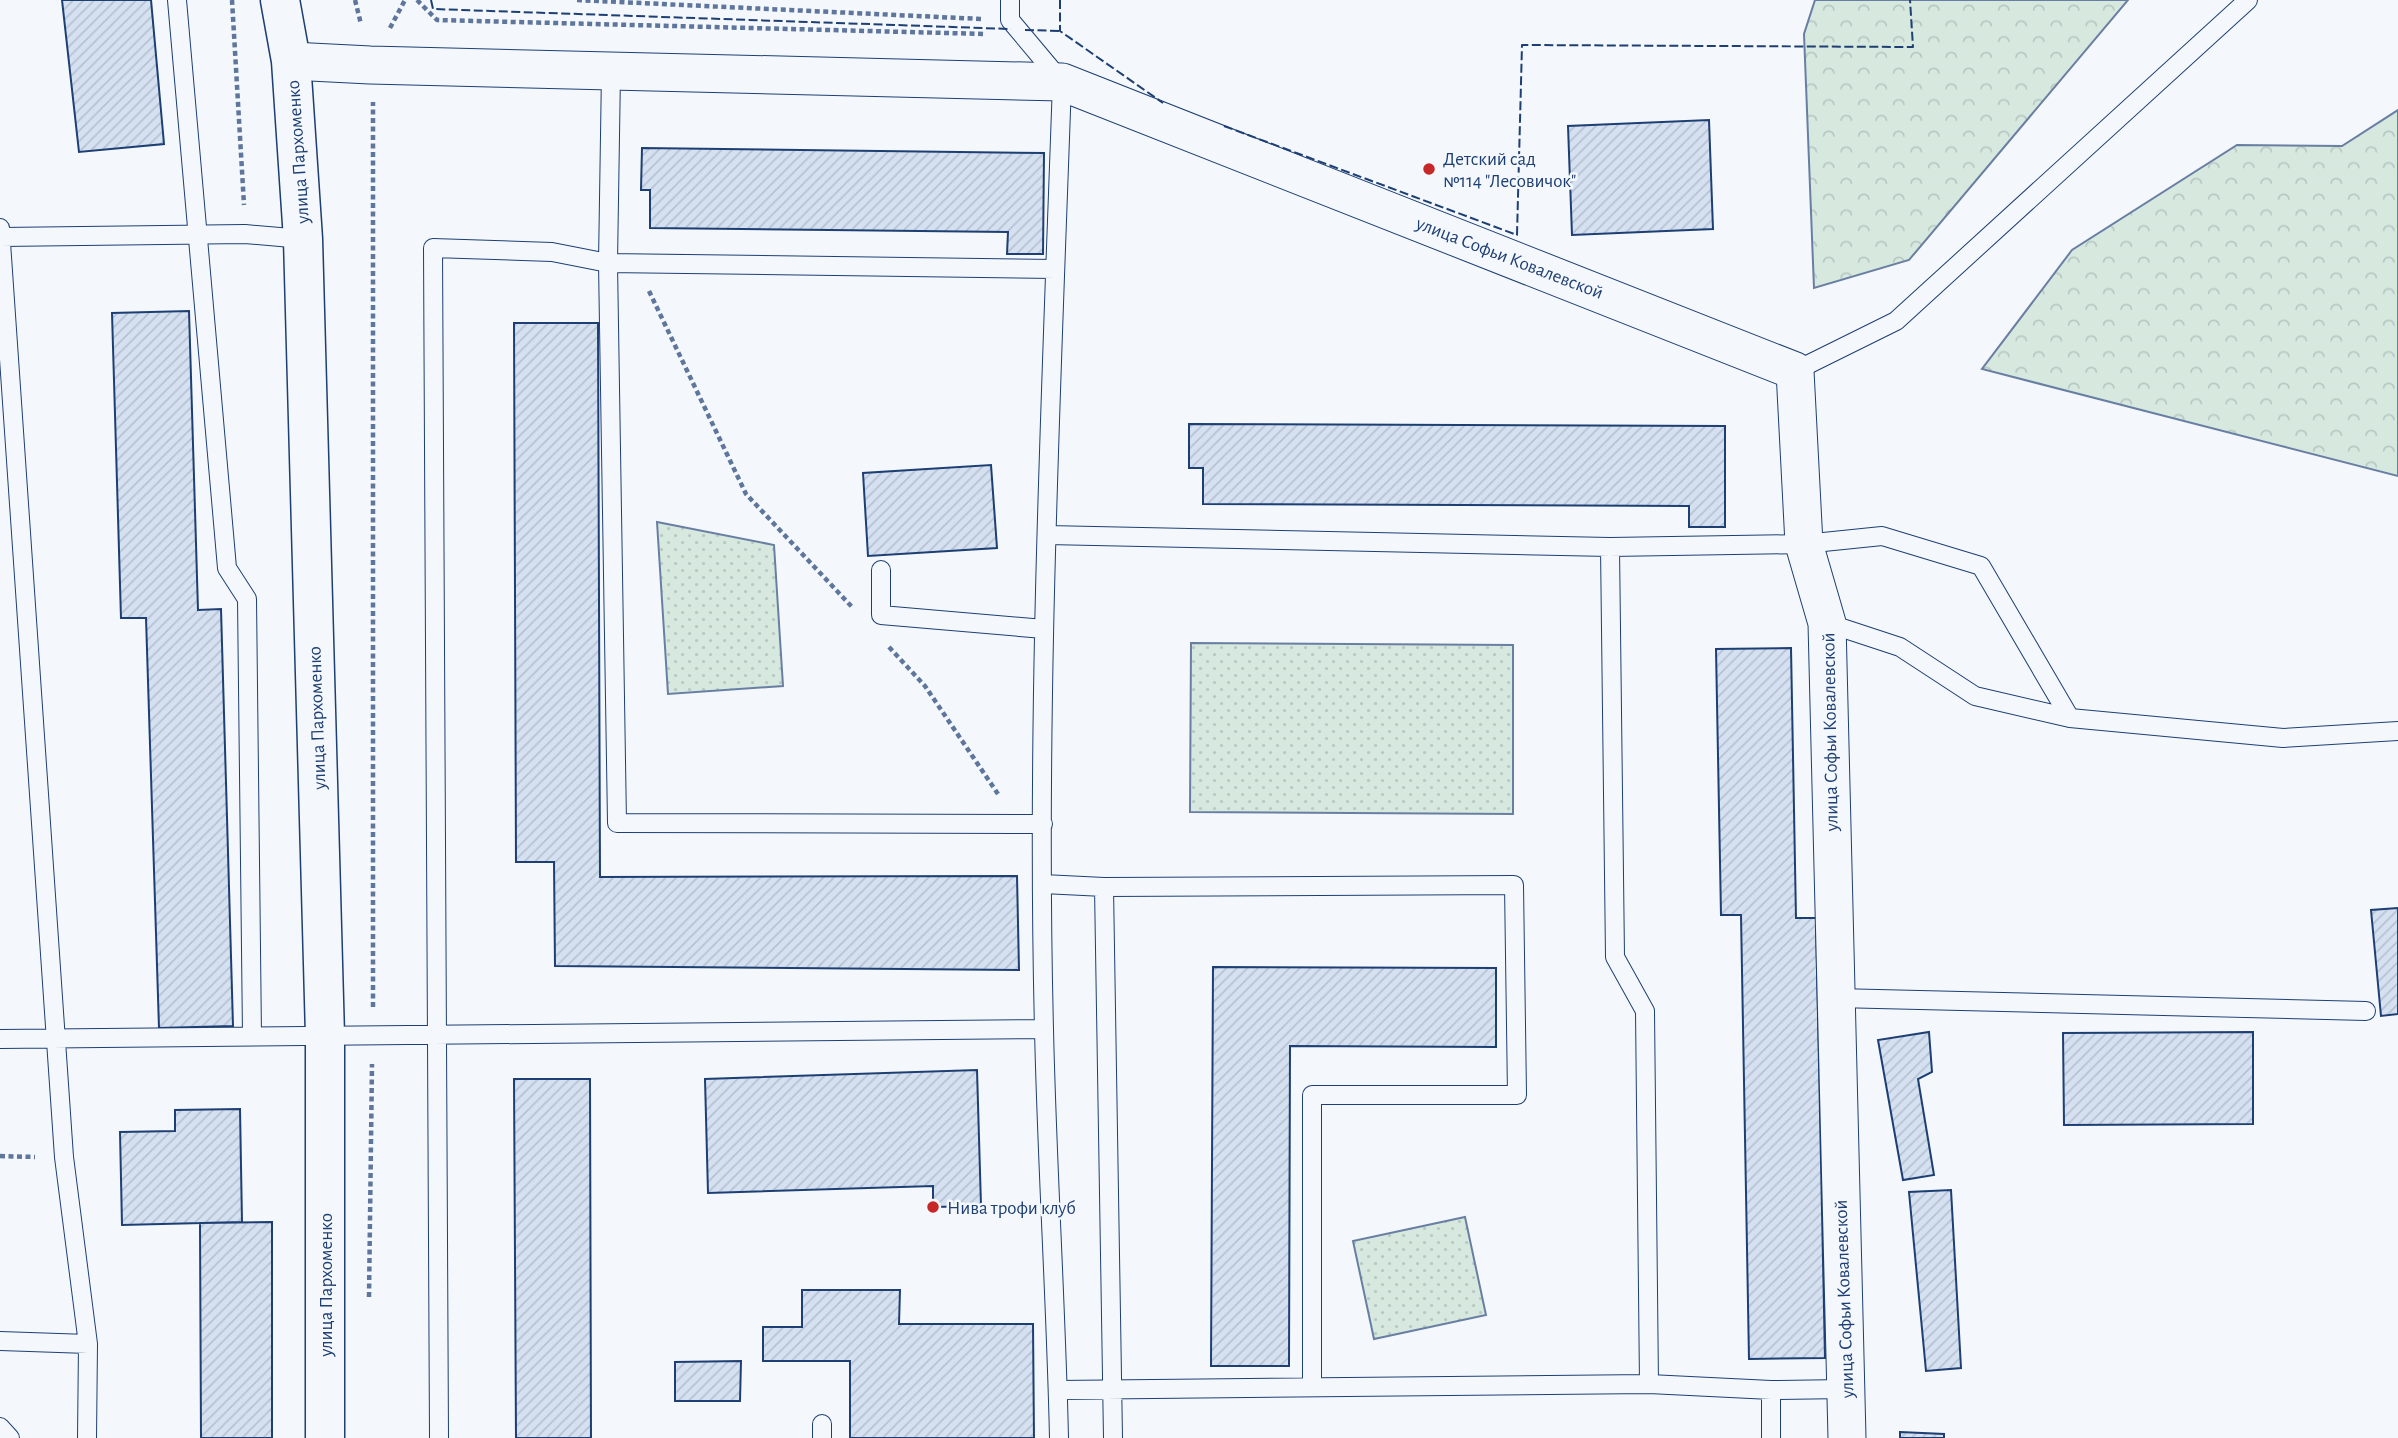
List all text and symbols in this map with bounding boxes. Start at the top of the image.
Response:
street label: улица Пархоменко [284,80,313,225]
place label: Детский сад №114 "Лесовичок" [1443,150,1576,191]
marker: Детский сад №114 "Лесовичок" [1421,161,1437,177]
street label: улица Софьи Ковалевской [1412,214,1606,303]
street label: улица Софьи Ковалевской [1819,632,1842,833]
street label: улица Пархоменко [305,646,330,791]
marker: Нива трофи клуб [925,1199,941,1215]
place label: Нива трофи клуб [947,1199,1076,1218]
street label: улица Софьи Ковалевской [1832,1199,1857,1400]
street label: улица Пархоменко [317,1213,336,1358]

